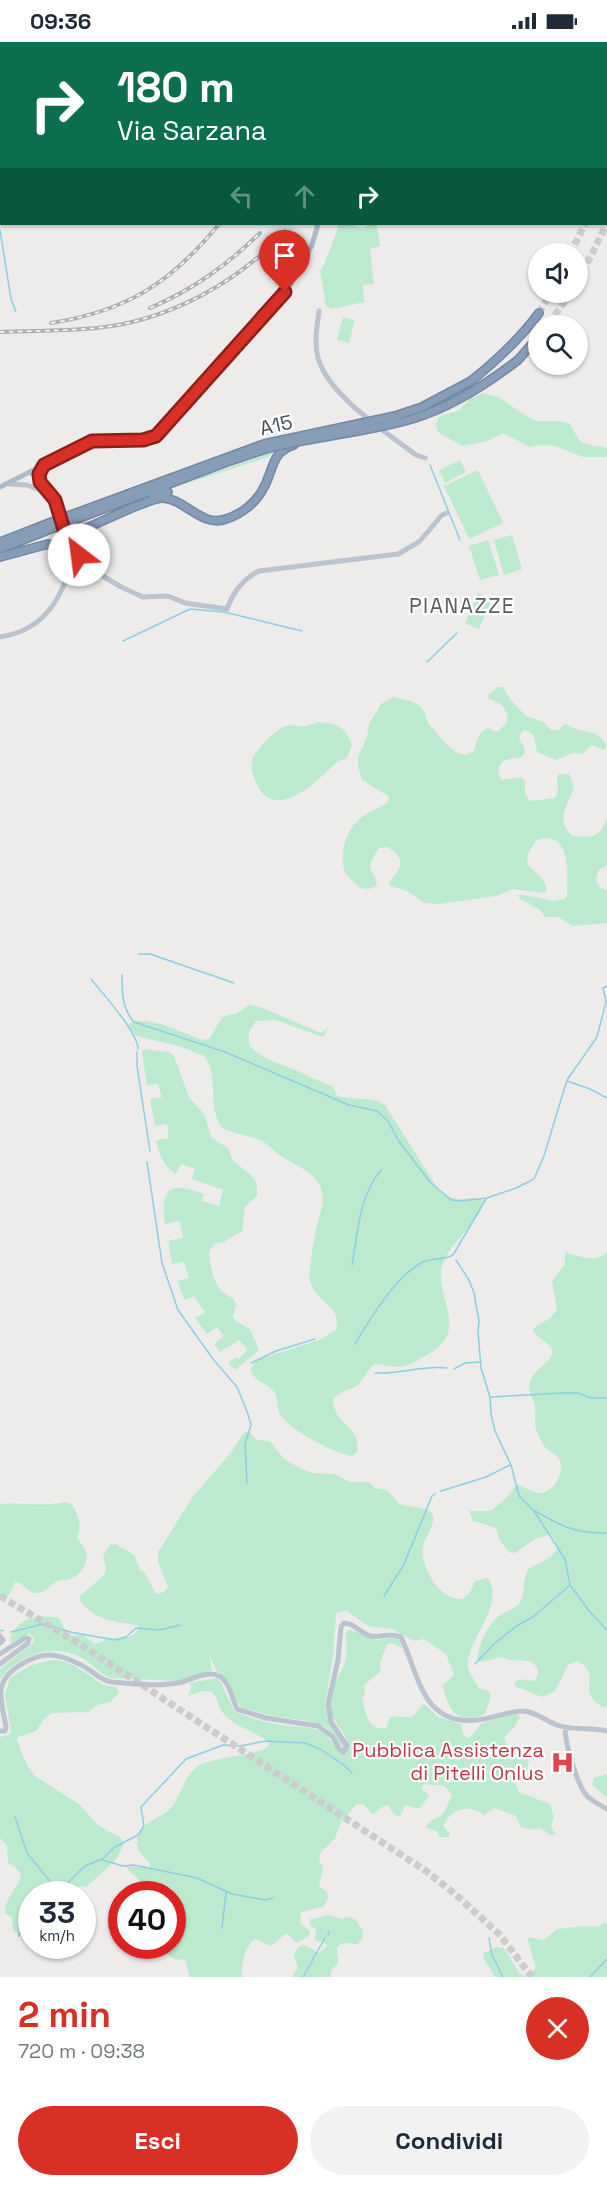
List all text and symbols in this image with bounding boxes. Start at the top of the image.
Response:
text: 09:36 [30,7,91,35]
text: 180 m [117,61,235,114]
icon: right [18,66,96,144]
text: Via Sarzana [117,113,267,148]
icon: left [225,180,258,213]
icon: ahead [288,180,321,213]
icon: right [351,180,384,213]
pin [259,230,310,292]
icon: arrive [268,239,301,272]
map controls [528,243,588,375]
button: sound [528,243,588,303]
button: search [528,315,588,375]
street label: A15 [257,409,295,441]
position arrow [47,523,111,587]
district label: PIANAZZE [409,592,515,619]
place label: Pubblica Assistenza di Pitelli Onlus [352,1737,544,1786]
hospital icon: Pubblica Assistenza di Pitelli Onlus [549,1749,575,1775]
speed limit sign: 40 [108,1881,186,1959]
text: 33 [39,1893,75,1932]
text: km/h [39,1926,75,1945]
text: 2 min [18,1992,111,2038]
button: close [526,1997,589,2060]
text: 720 m · 09:38 [18,2038,145,2064]
button: Esci [18,2106,298,2175]
button: Condividi [310,2106,589,2175]

